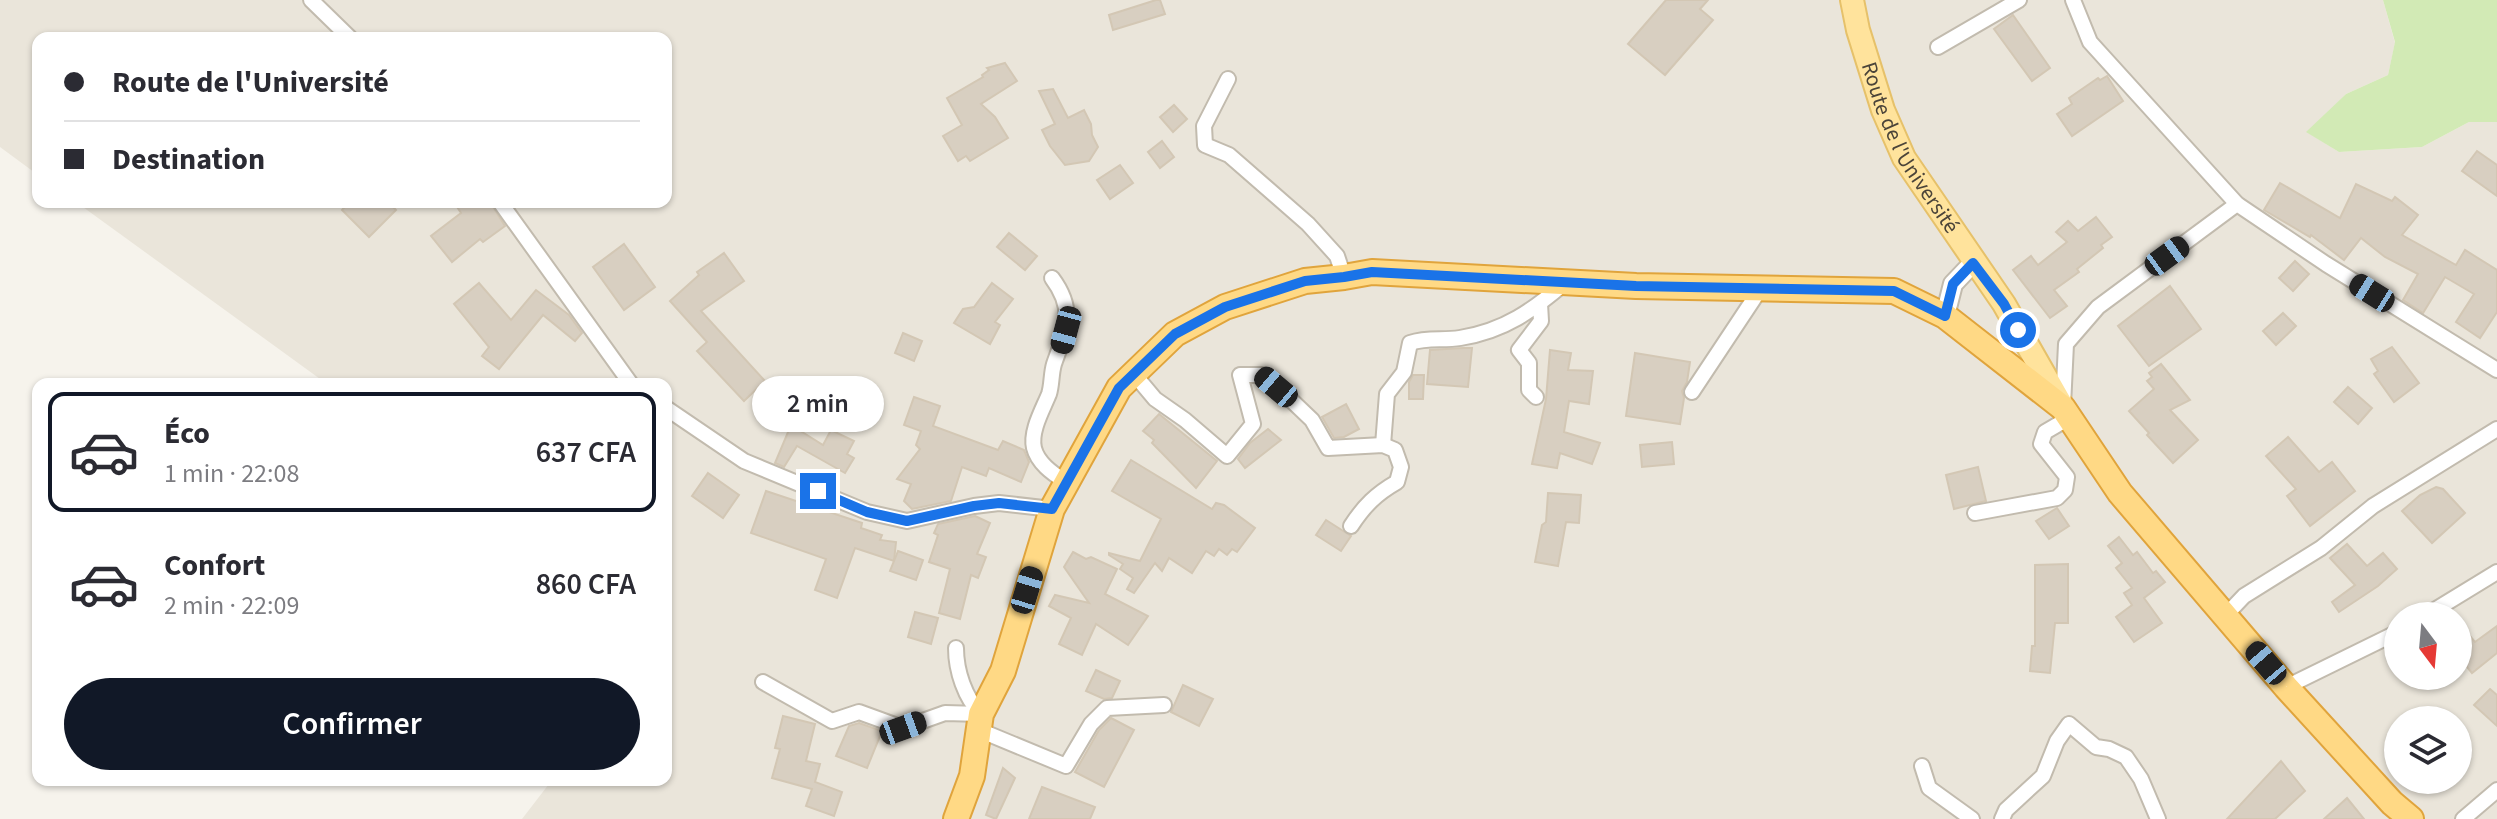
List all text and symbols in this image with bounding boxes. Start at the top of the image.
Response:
street label: Route de l'Université [1853,58,1967,240]
text: Route de l'Université [112,61,389,104]
text: Destination [112,138,265,181]
car [2141,232,2193,280]
car [2345,270,2399,316]
car [1048,304,1084,356]
route start [2000,312,2036,348]
car [1250,362,1302,412]
callout: 2 min [752,375,884,431]
text: 2 min [787,385,849,422]
text: Éco [164,412,210,455]
icon: car [68,416,140,488]
text: 637 CFA [536,431,636,474]
text: 1 min · 22:08 [164,455,299,492]
route end [800,473,836,509]
text: Confort [164,544,265,587]
icon: car [68,548,140,620]
text: 860 CFA [536,563,636,606]
car [1009,564,1045,616]
text: 2 min · 22:09 [164,587,299,624]
north arrow [2384,602,2472,690]
map controls [2384,602,2472,794]
car [2241,637,2291,689]
button: Confirmer [64,678,640,770]
button: layers [2384,706,2472,794]
car [876,709,930,747]

